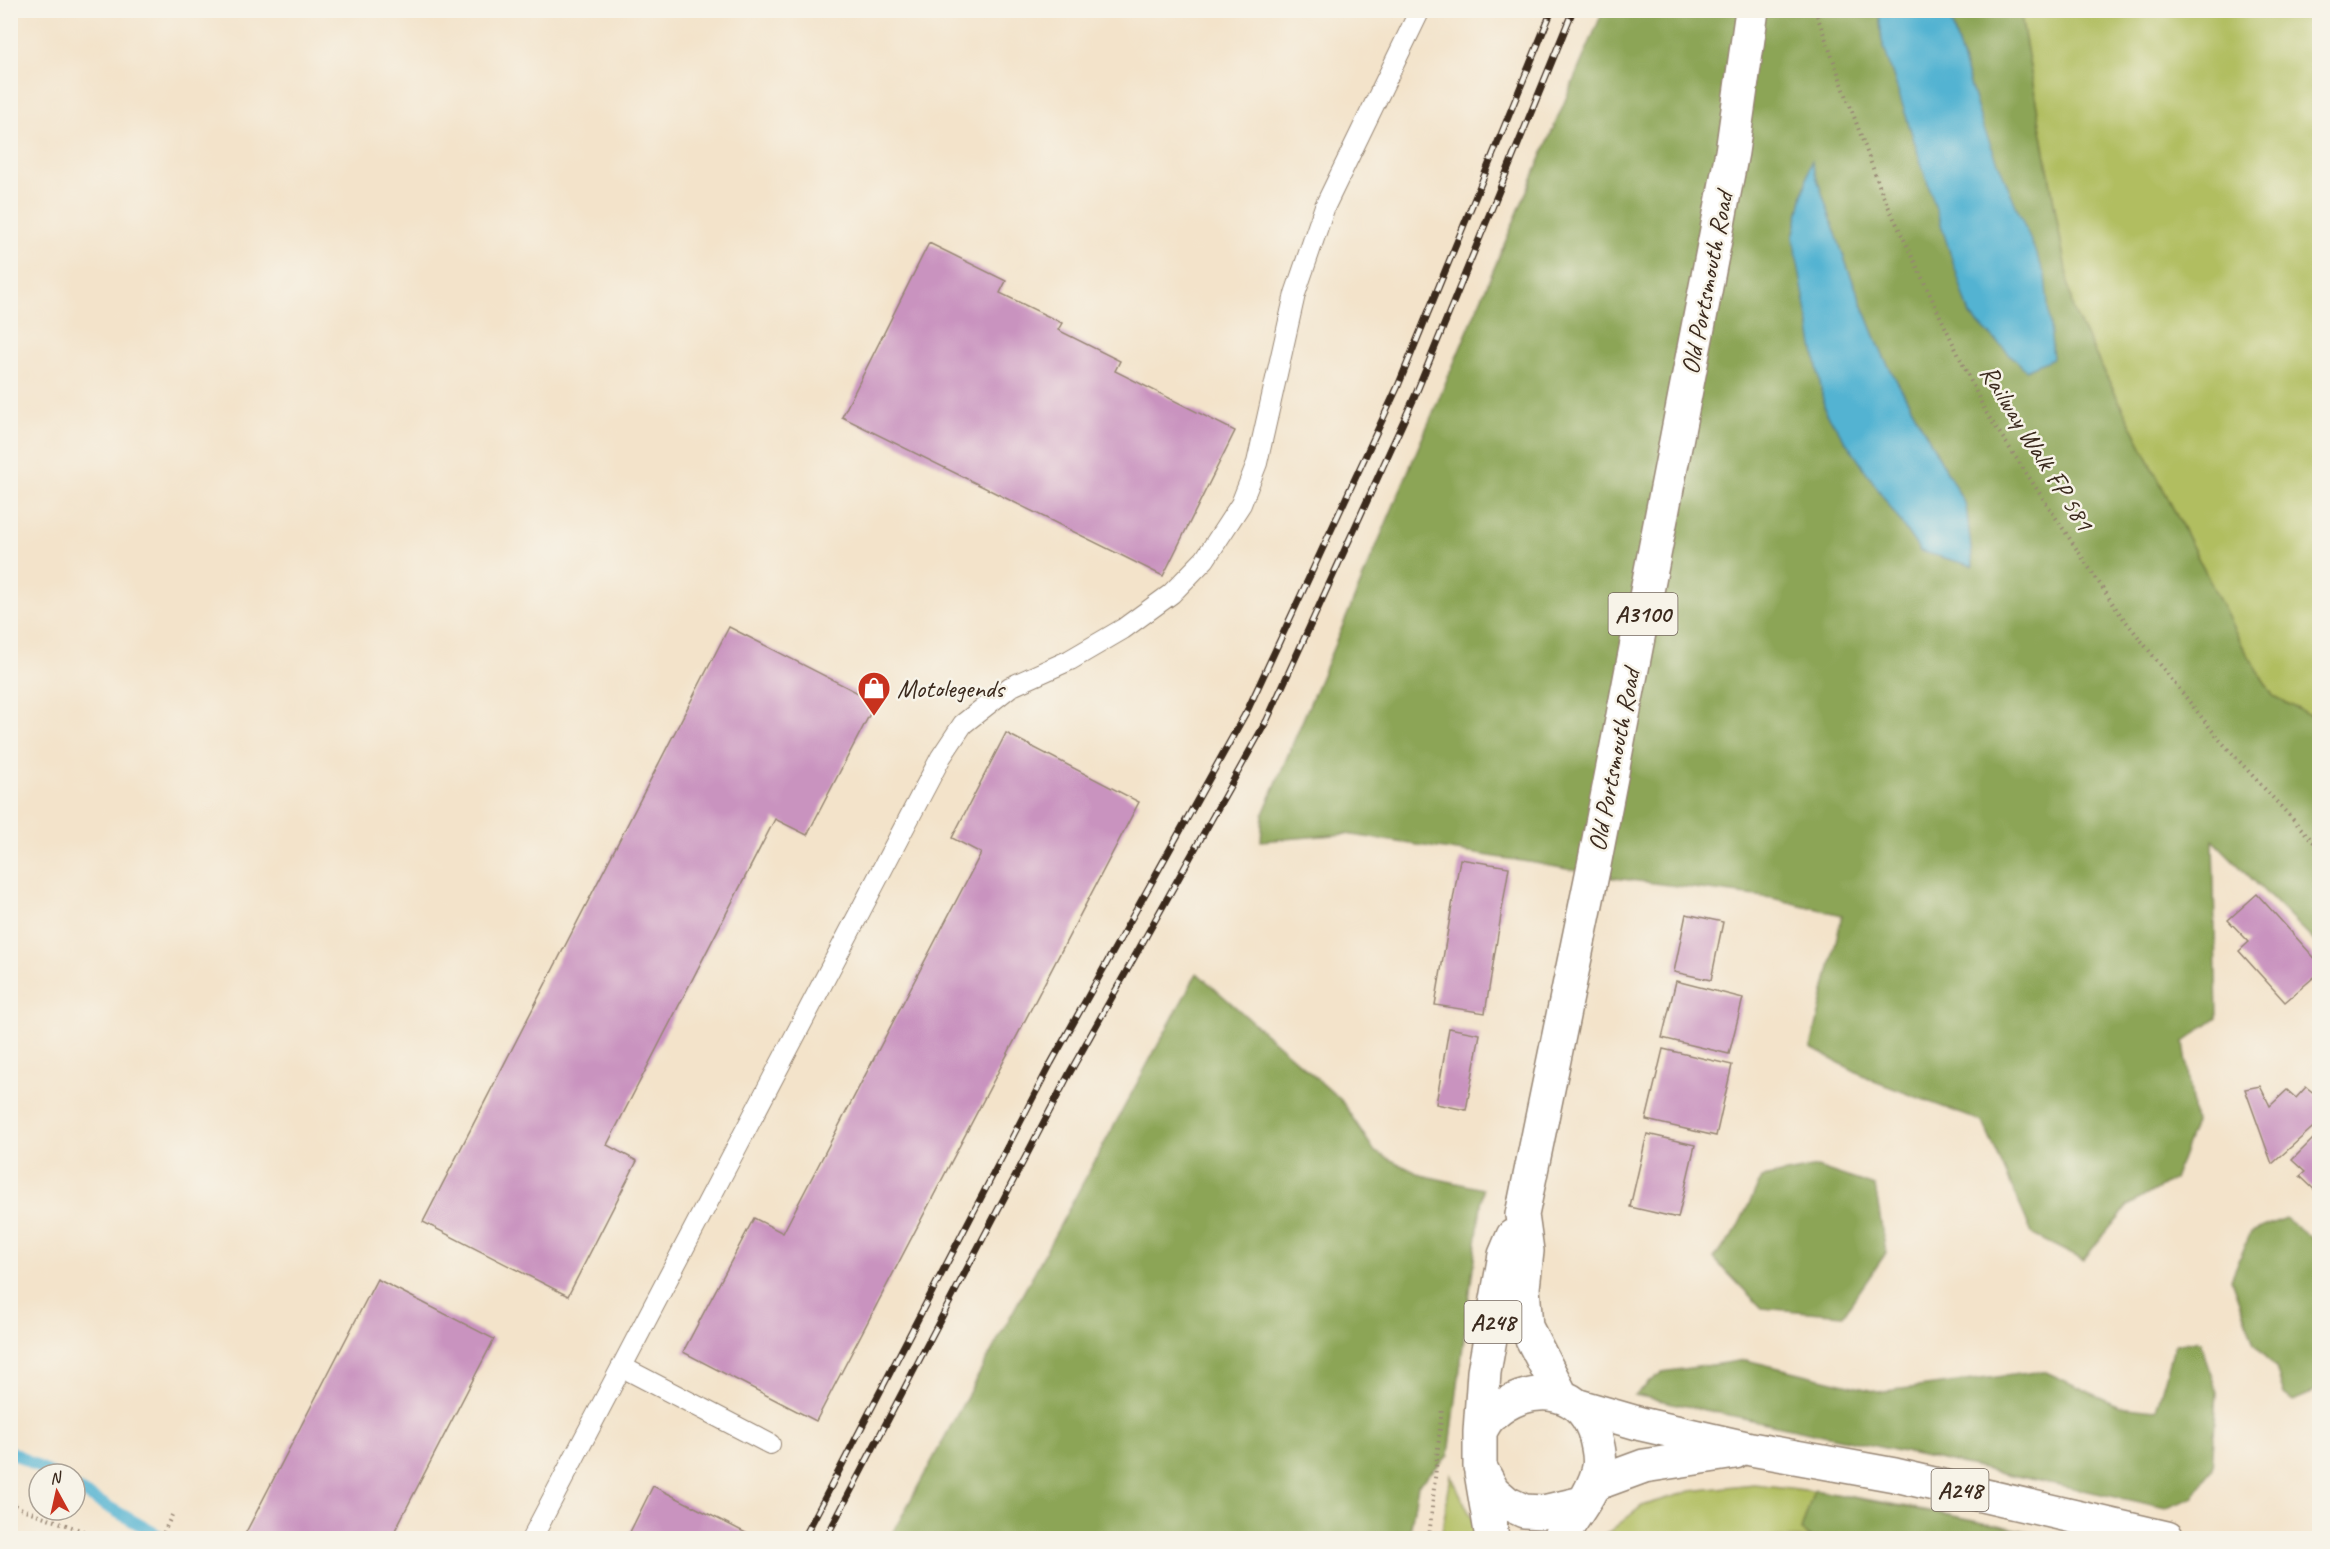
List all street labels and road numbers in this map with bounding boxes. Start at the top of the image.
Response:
street label: Old Portsmouth Road [1673,185,1742,377]
street label: Railway Walk FP 581 [1973,359,2102,538]
road number: A3100 [1608,593,1678,635]
street label: Old Portsmouth Road [1580,662,1649,854]
road number: A248 [1464,1301,1522,1343]
road number: A248 [1932,1469,1988,1511]

